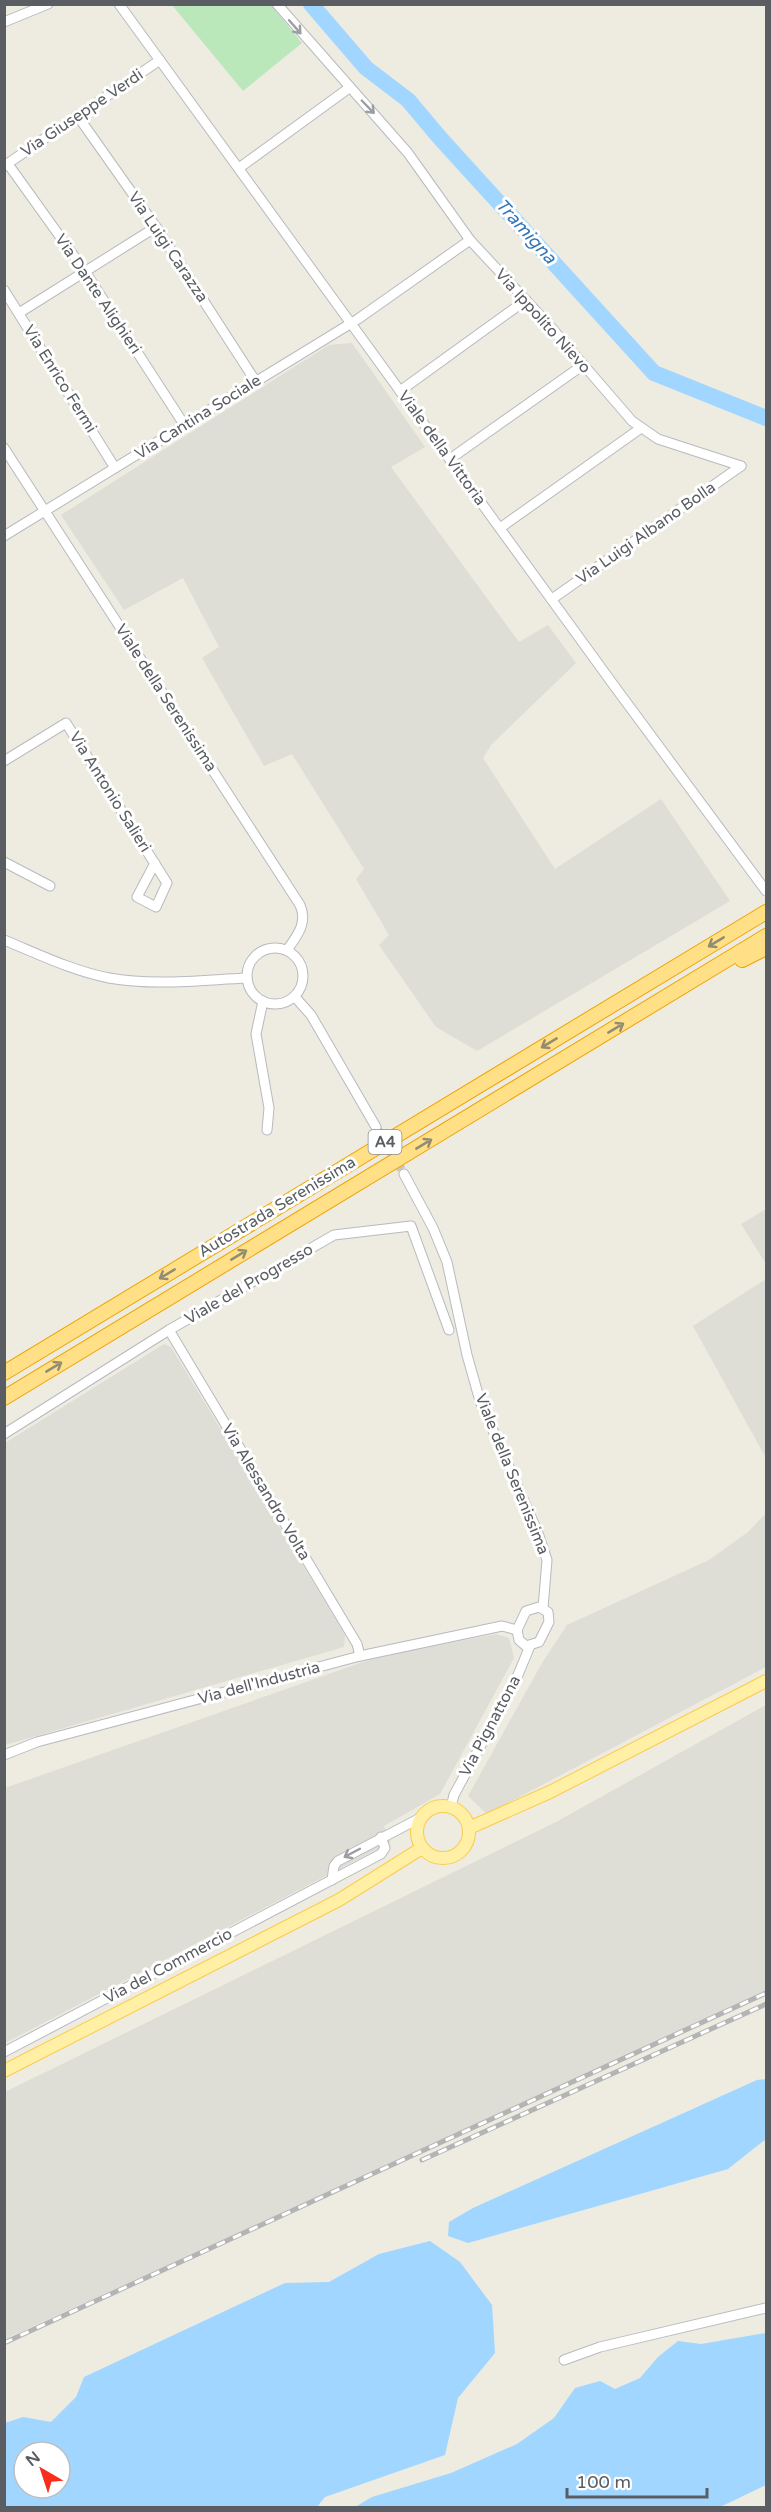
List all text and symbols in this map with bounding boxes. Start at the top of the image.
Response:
one-way arrow [288,19,302,34]
street label: Via Giuseppe Verdi [17,65,147,161]
one-way arrow [360,100,375,115]
street label: Via Luigi Carazza [124,188,212,306]
water label: Tramigna [491,194,562,269]
street label: Via Dante Alighieri [50,230,146,358]
street label: Via Ippolito Nievo [491,265,595,377]
street label: Via Enrico Fermi [19,321,101,437]
street label: Via Cantina Sociale [131,370,265,464]
street label: Viale della Vittoria [394,387,490,509]
street label: Via Luigi Albano Bolla [572,477,720,589]
street label: Viale della Serenissima [111,620,221,776]
street label: Via Antonio Salieri [65,728,155,856]
one-way arrow [708,936,725,948]
one-way arrow [607,1021,624,1033]
one-way arrow [541,1037,558,1049]
road number: A4 [368,1130,402,1154]
one-way arrow [415,1137,432,1149]
street label: Autostrada Serenissima [195,1152,359,1262]
street label: Viale del Progresso [181,1239,317,1329]
one-way arrow [230,1248,247,1260]
one-way arrow [159,1268,176,1280]
one-way arrow [46,1361,63,1374]
street label: Viale della Serenissima [471,1391,553,1557]
street label: Via Alessandro Volta [217,1420,315,1564]
street label: Via dell'Industria [196,1657,322,1709]
street label: Via Pignattona [455,1672,525,1780]
one-way arrow [343,1848,361,1859]
street label: Via del Commercio [100,1924,236,2008]
north arrow [12,2440,72,2500]
text: N [22,2447,44,2471]
scale bar [567,2461,706,2499]
text: 100 m [576,2471,631,2493]

